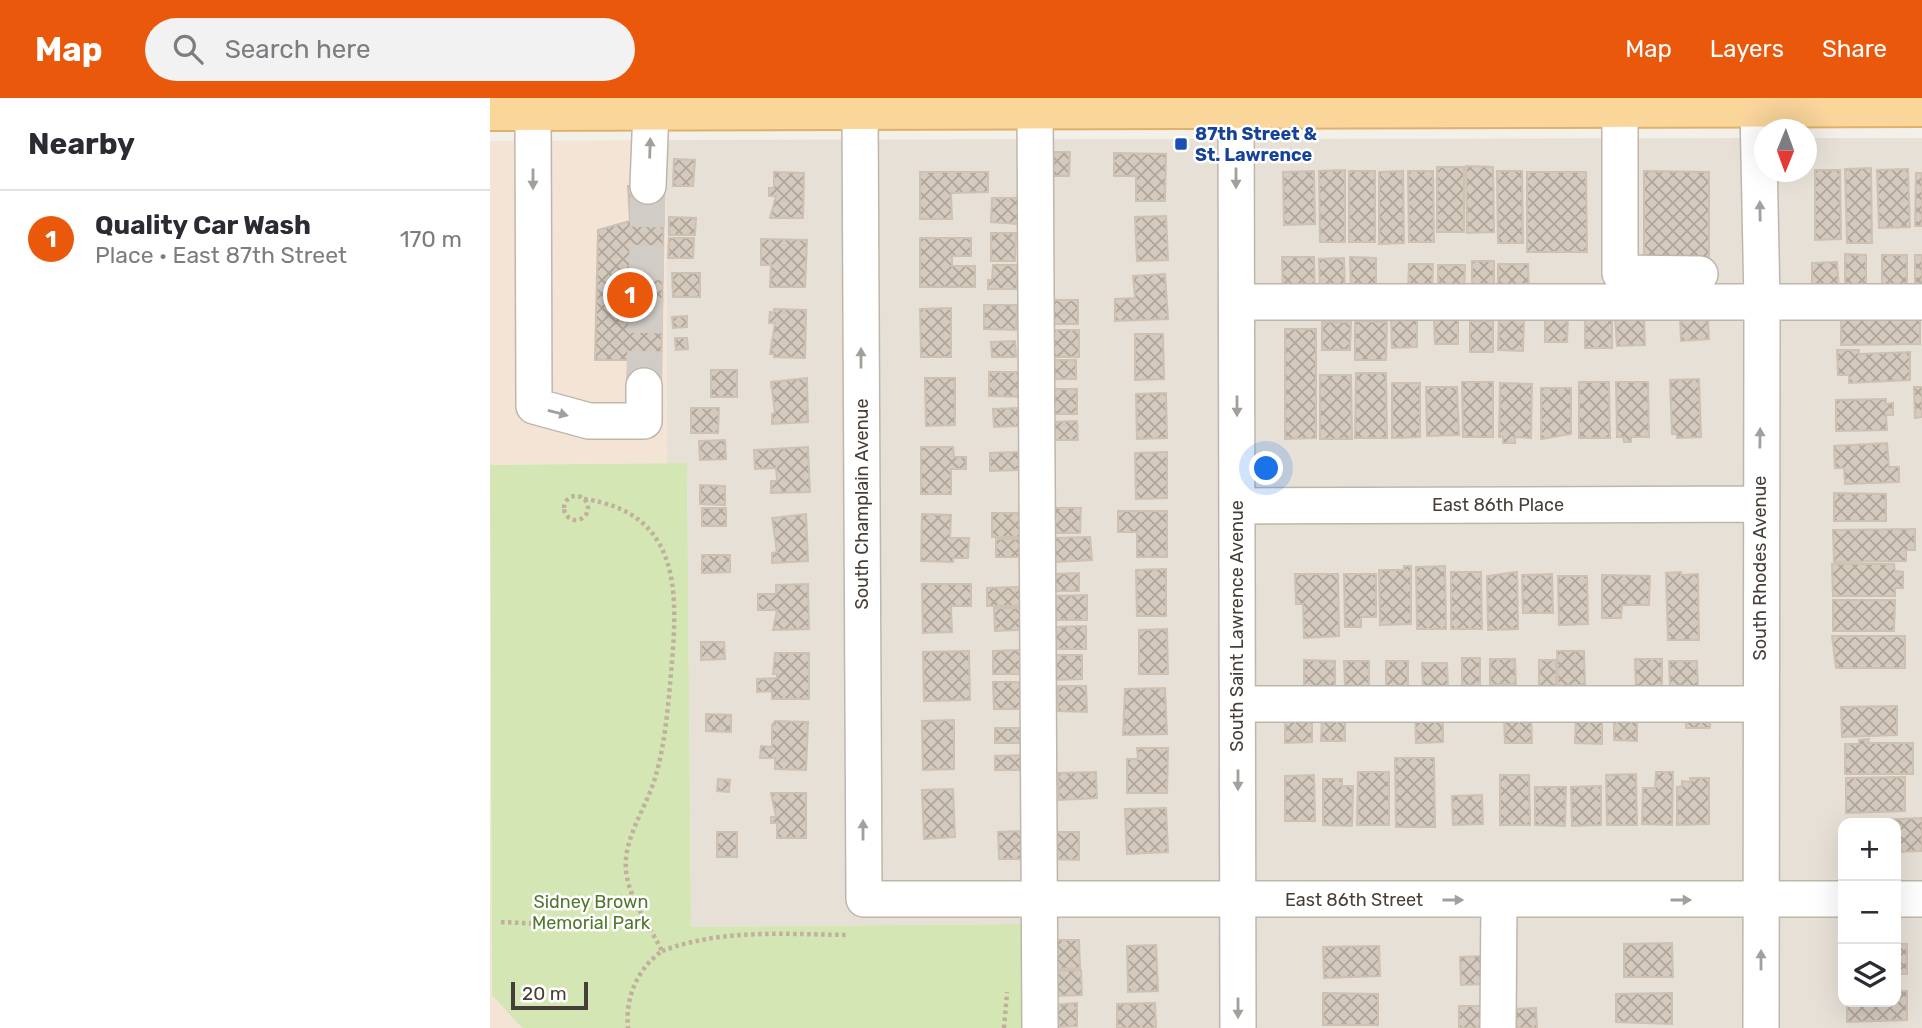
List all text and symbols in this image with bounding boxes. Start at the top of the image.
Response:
search box [145,18,635,81]
text: Map [35,30,103,69]
icon: search [169,30,207,68]
text: Search here [225,34,370,65]
text: Map [1625,35,1672,63]
text: Layers [1710,35,1784,63]
text: Share [1822,35,1887,63]
north arrow [1754,119,1817,182]
place label: 87th Street & St. Lawrence [1195,123,1317,166]
text: Nearby [28,126,135,162]
marker: 87th Street & St. Lawrence [1173,136,1189,152]
one-way arrow [644,137,655,159]
one-way arrow [1230,167,1242,189]
one-way arrow [527,168,539,190]
one-way arrow [1754,200,1766,222]
text: Quality Car Wash [95,210,311,241]
text: 1 [45,225,57,253]
text: 170 m [400,225,462,253]
text: Place · East 87th Street [95,241,347,269]
pin: 1 [607,269,653,321]
one-way arrow [855,347,867,369]
one-way arrow [1231,395,1243,417]
street label: South Champlain Avenue [851,399,873,609]
one-way arrow [548,408,569,418]
one-way arrow [1754,427,1766,449]
your location [1249,451,1283,485]
street label: South Rhodes Avenue [1749,476,1771,660]
street label: East 86th Place [1432,494,1564,516]
street label: South Saint Lawrence Avenue [1226,500,1248,752]
one-way arrow [1232,769,1244,791]
map controls [1838,818,1901,1007]
button: + [1838,818,1901,881]
one-way arrow [857,819,869,841]
button: − [1838,881,1901,944]
street label: East 86th Street [1285,889,1423,911]
park label: Sidney Brown Memorial Park [532,891,651,934]
one-way arrow [1443,894,1465,906]
one-way arrow [1670,894,1692,906]
button: layers [1838,944,1901,1007]
one-way arrow [1755,949,1767,971]
scale bar [511,979,588,1011]
text: 20 m [522,982,567,1005]
one-way arrow [1232,997,1244,1019]

